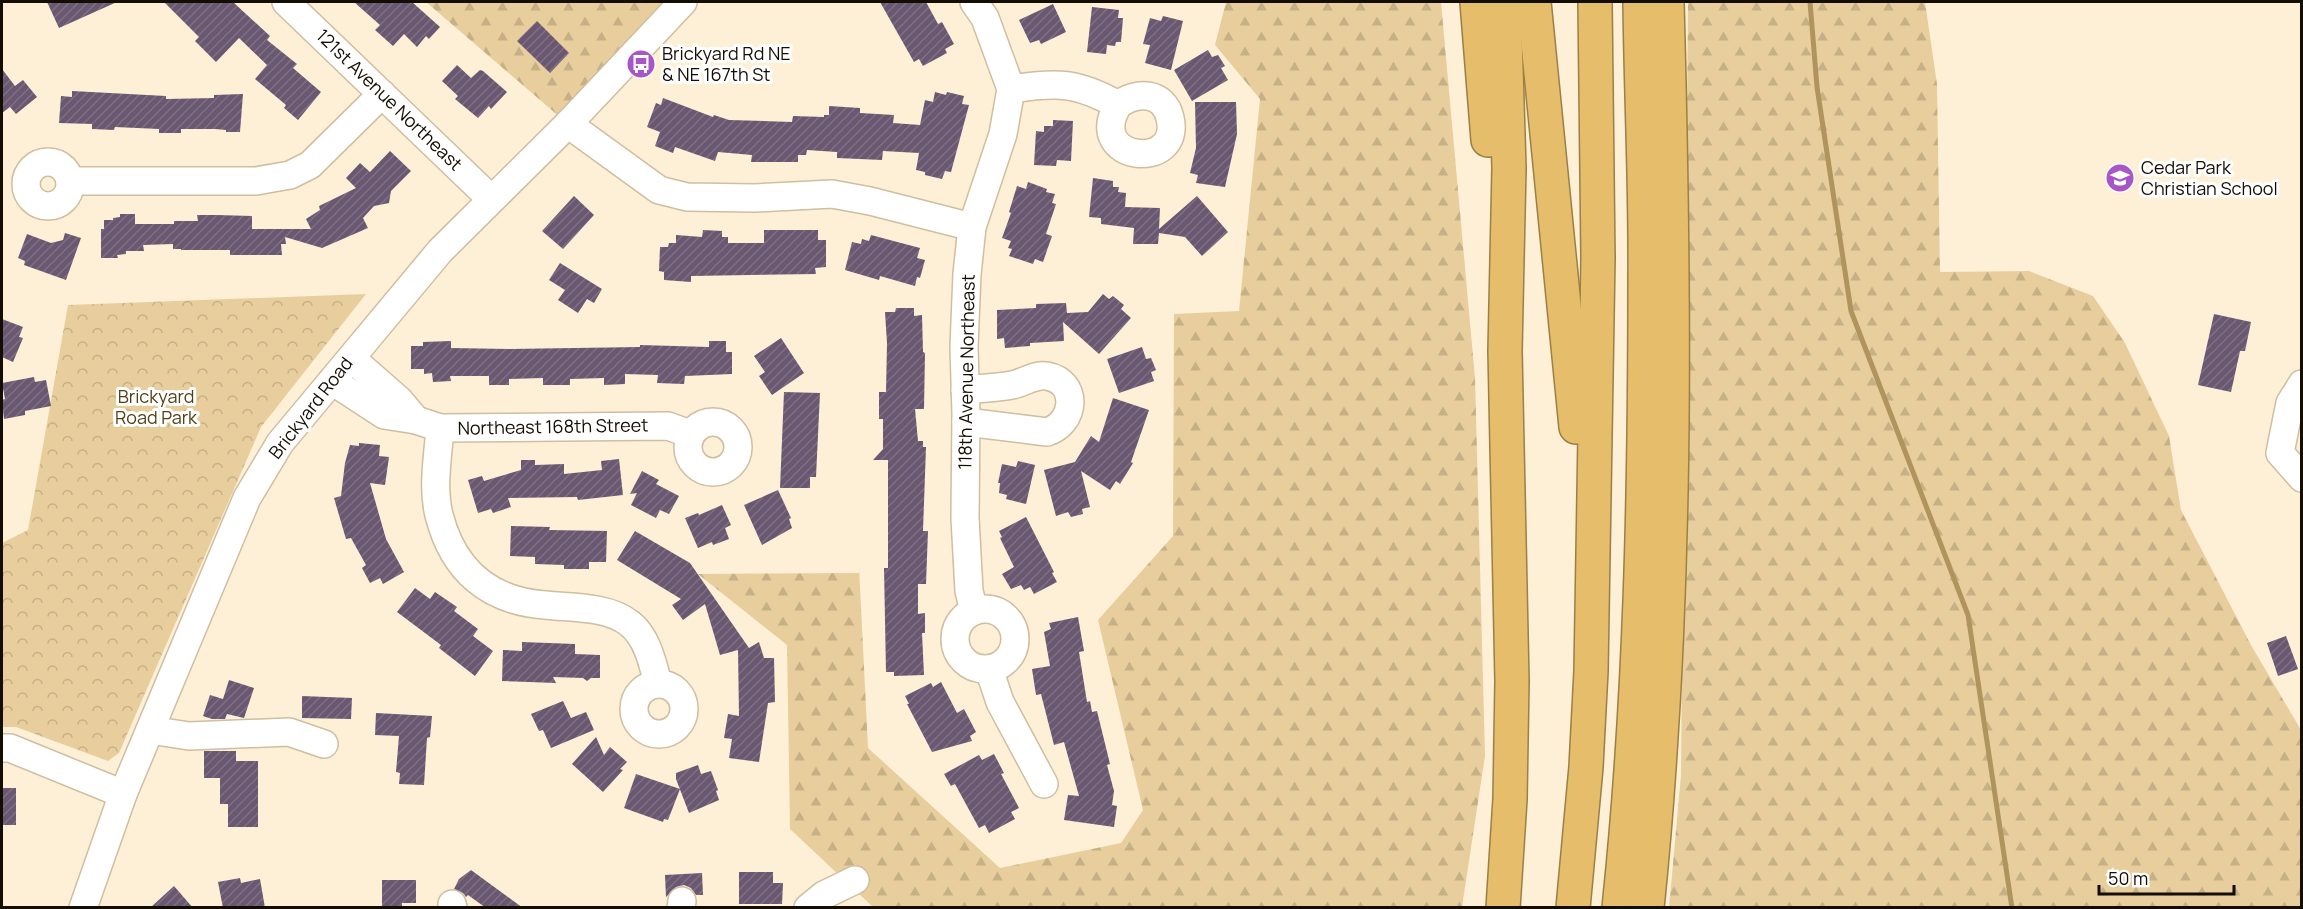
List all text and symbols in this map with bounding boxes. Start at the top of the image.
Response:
street label: 121st Avenue Northeast [312,23,468,175]
place label: Brickyard Rd NE & NE 167th St [662,41,791,86]
bus stop icon: Brickyard Rd NE & NE 167th St [625,48,657,80]
place label: Cedar Park Christian School [2141,155,2278,200]
school or university icon: Cedar Park Christian School [2104,162,2136,194]
street label: 118th Avenue Northeast [952,274,980,470]
street label: Brickyard Road [263,352,358,463]
park label: Brickyard Road Park [115,384,198,429]
street label: Northeast 168th Street [457,412,649,440]
scale bar [2099,858,2234,896]
text: 50 m [2108,866,2148,890]

